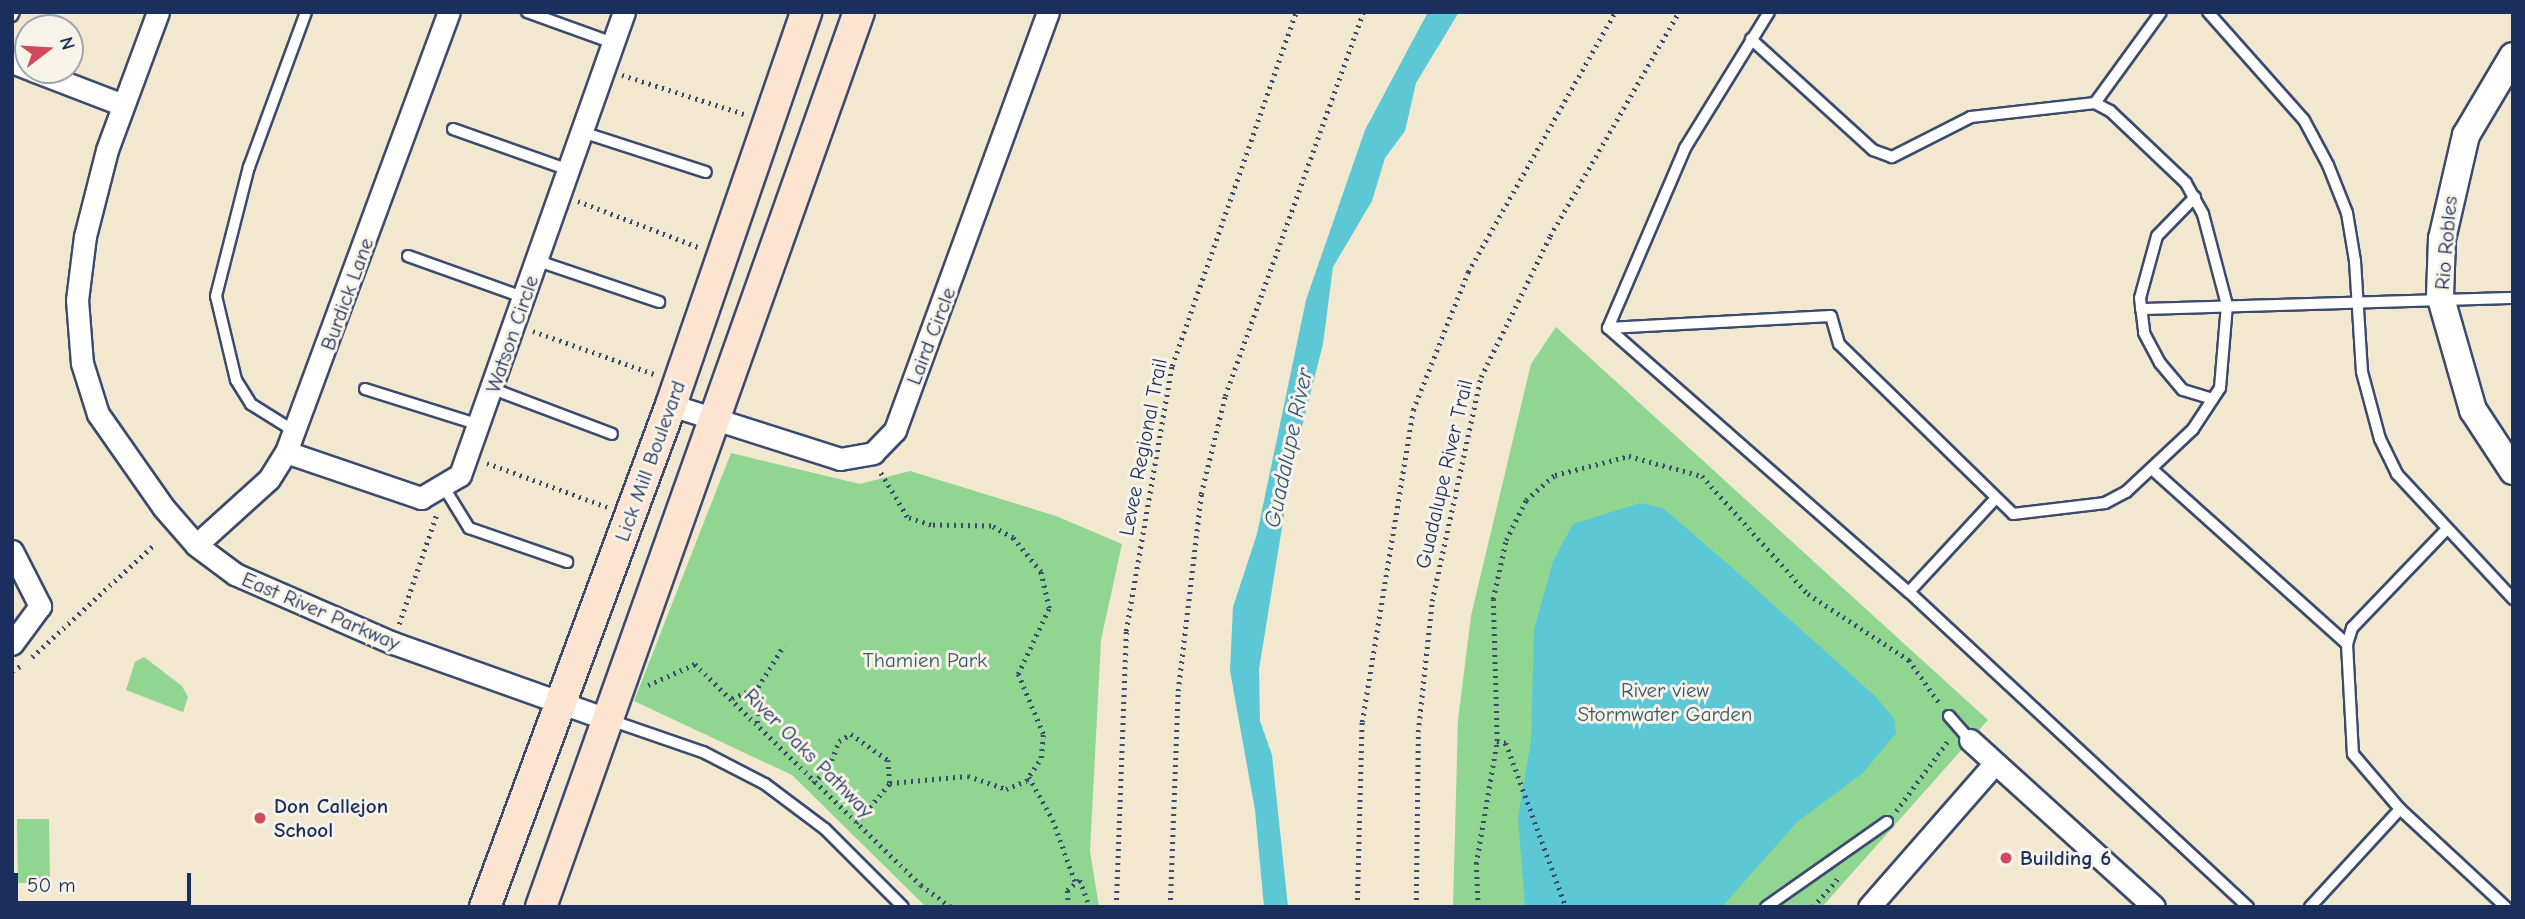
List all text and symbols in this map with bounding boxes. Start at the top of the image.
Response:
north arrow [14,14,84,84]
text: N [55,34,79,53]
street label: Rio Robles [2429,195,2463,291]
street label: Burdick Lane [315,234,379,354]
street label: Watson Circle [480,272,544,396]
street label: Laird Circle [901,284,961,388]
street label: Levee Regional Trail [1113,356,1173,538]
water label: Guadalupe River [1259,366,1319,530]
street label: Lick Mill Boulevard [609,377,691,545]
street label: Guadalupe River Trail [1410,377,1478,571]
street label: East River Parkway [238,566,404,656]
park label: Thamien Park [863,647,987,673]
park label: River view Stormwater Garden [1578,677,1752,727]
street label: River Oaks Pathway [739,683,879,823]
place label: Don Callejon School [274,793,388,843]
marker: Don Callejon School [252,810,268,826]
place label: Building 6 [2020,845,2111,871]
marker: Building 6 [1998,850,2014,866]
scale bar [18,860,194,904]
text: 50 m [27,873,76,897]

